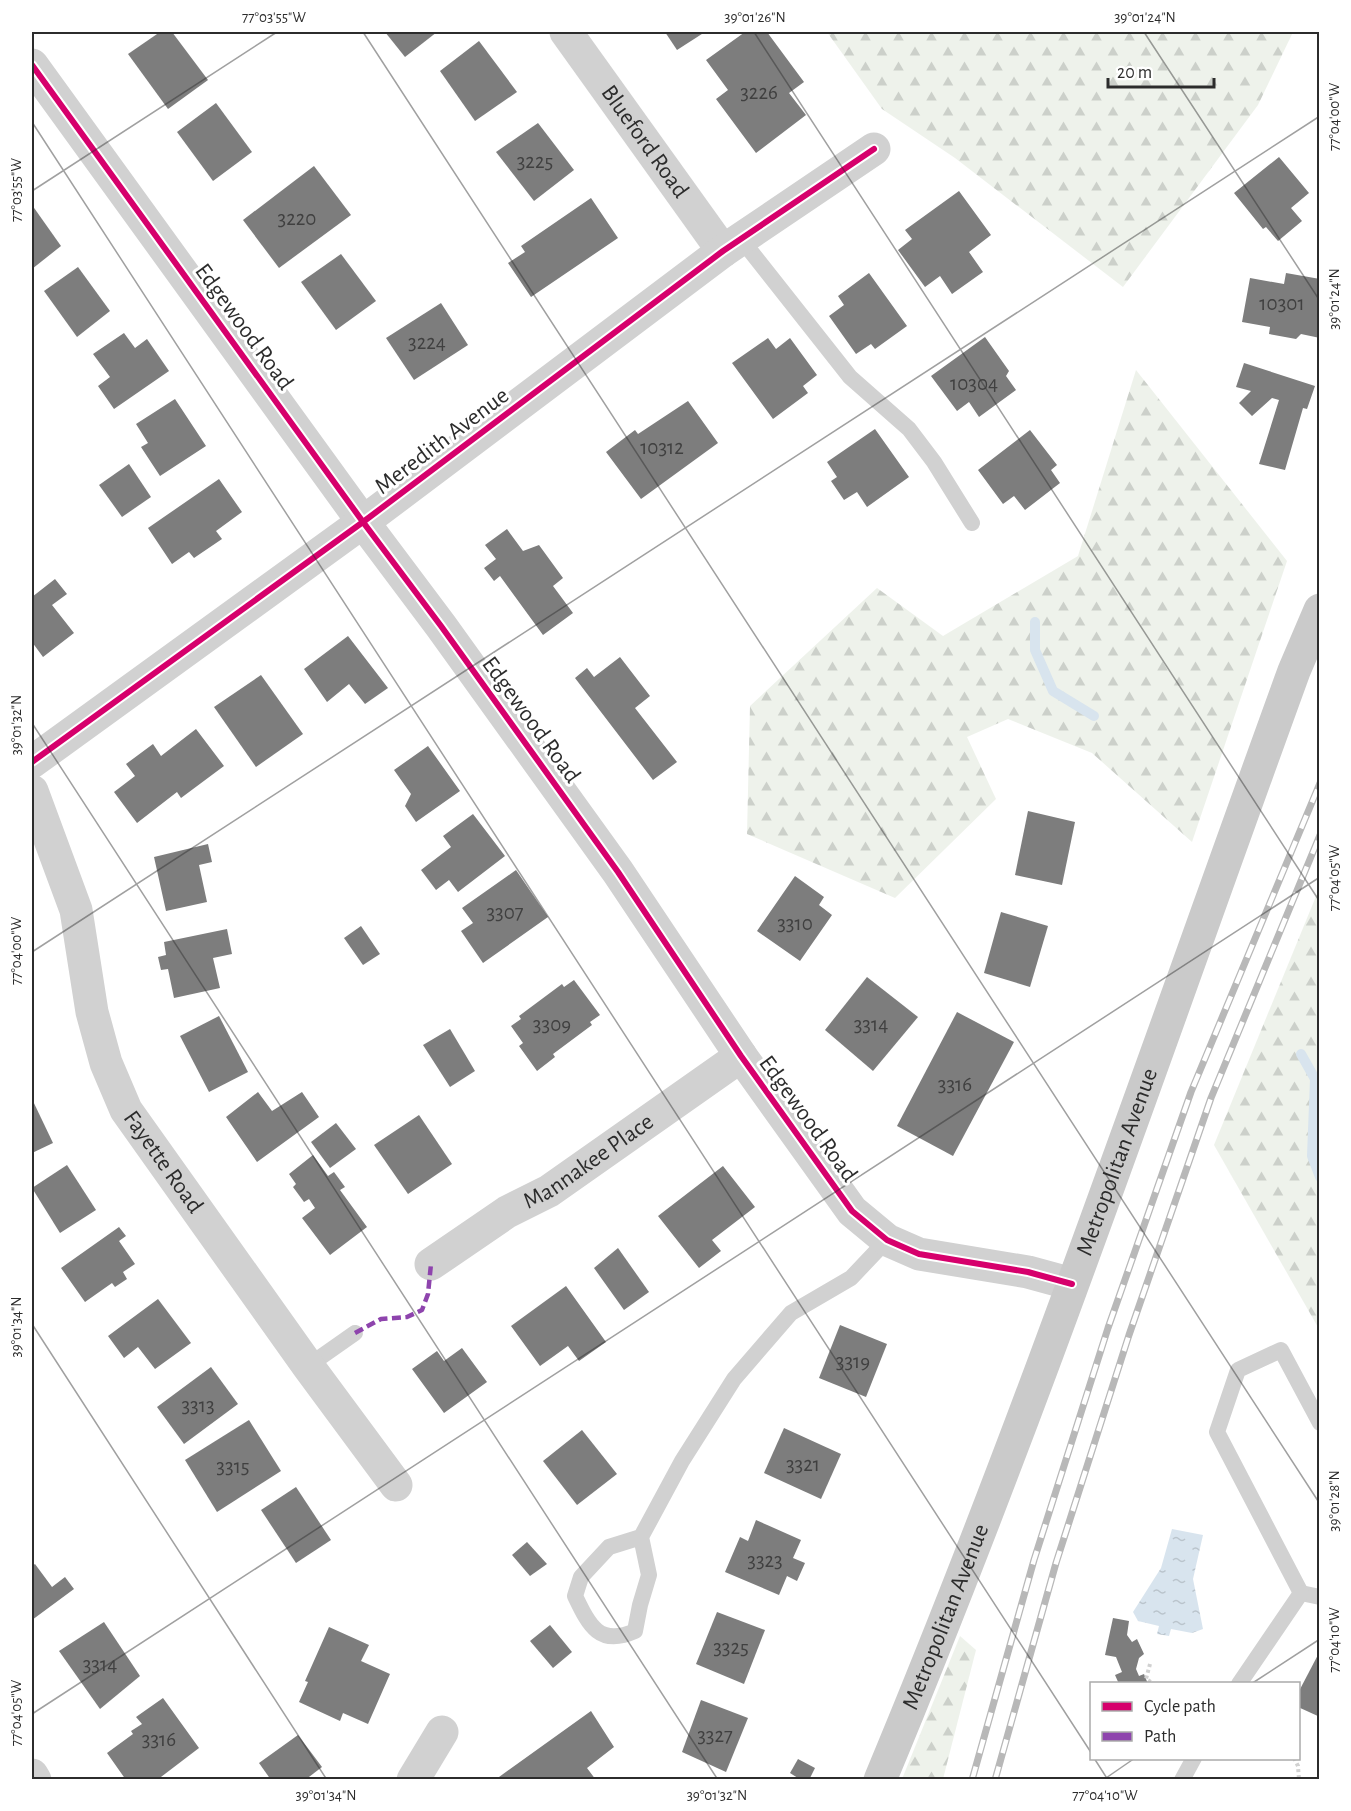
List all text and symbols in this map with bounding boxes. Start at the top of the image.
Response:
text: 77°03'55"W [242,10,307,25]
text: 39°01'26"N [724,10,786,25]
text: 39°01'24"N [1114,10,1176,25]
scale bar [1108,51,1214,89]
text: 20 m [1117,64,1152,82]
street label: Blueford Road [596,81,693,203]
house number: 3226 [740,82,778,103]
text: 77°04'00"W [1327,82,1342,151]
house number: 3225 [517,151,553,172]
text: 77°03'55"W [9,157,24,222]
house number: 3220 [278,208,316,229]
street label: Edgewood Road [190,259,298,395]
text: 39°01'24"N [1327,268,1342,330]
house number: 10301 [1259,293,1305,314]
house number: 3224 [408,332,446,353]
house number: 10304 [950,373,998,394]
street label: Meredith Avenue [371,383,513,499]
house number: 10312 [640,437,684,458]
street label: Edgewood Road [477,652,585,788]
text: 39°01'32"N [9,695,24,755]
text: 77°04'05"W [1327,844,1342,911]
house number: 3307 [486,902,524,923]
house number: 3310 [777,913,813,934]
text: 77°04'00"W [9,916,24,985]
house number: 3309 [533,1014,571,1035]
house number: 3314 [854,1014,888,1035]
street label: Edgewood Road [754,1051,862,1187]
street label: Metropolitan Avenue [1072,1065,1162,1259]
house number: 3316 [938,1074,972,1095]
street label: Fayette Road [119,1107,207,1218]
street label: Mannakee Place [520,1109,658,1214]
text: 39°01'34"N [9,1296,24,1358]
house number: 3319 [836,1351,870,1372]
house number: 3313 [181,1395,215,1416]
house number: 3321 [786,1454,820,1475]
house number: 3315 [216,1456,250,1477]
text: 39°01'28"N [1327,1470,1342,1532]
street label: Metropolitan Avenue [898,1521,993,1713]
house number: 3323 [747,1550,783,1571]
text: 77°04'10"W [1327,1607,1342,1673]
house number: 3325 [713,1637,749,1658]
house number: 3314 [83,1654,117,1675]
text: 77°04'05"W [9,1679,24,1746]
legend [1090,1682,1300,1760]
text: Cycle path [1144,1698,1216,1716]
house number: 3327 [697,1725,733,1746]
text: Path [1144,1728,1176,1746]
house number: 3316 [142,1729,176,1750]
text: 39°01'34"N [295,1788,357,1803]
text: 39°01'32"N [687,1788,747,1803]
text: 77°04'10"W [1072,1788,1138,1803]

